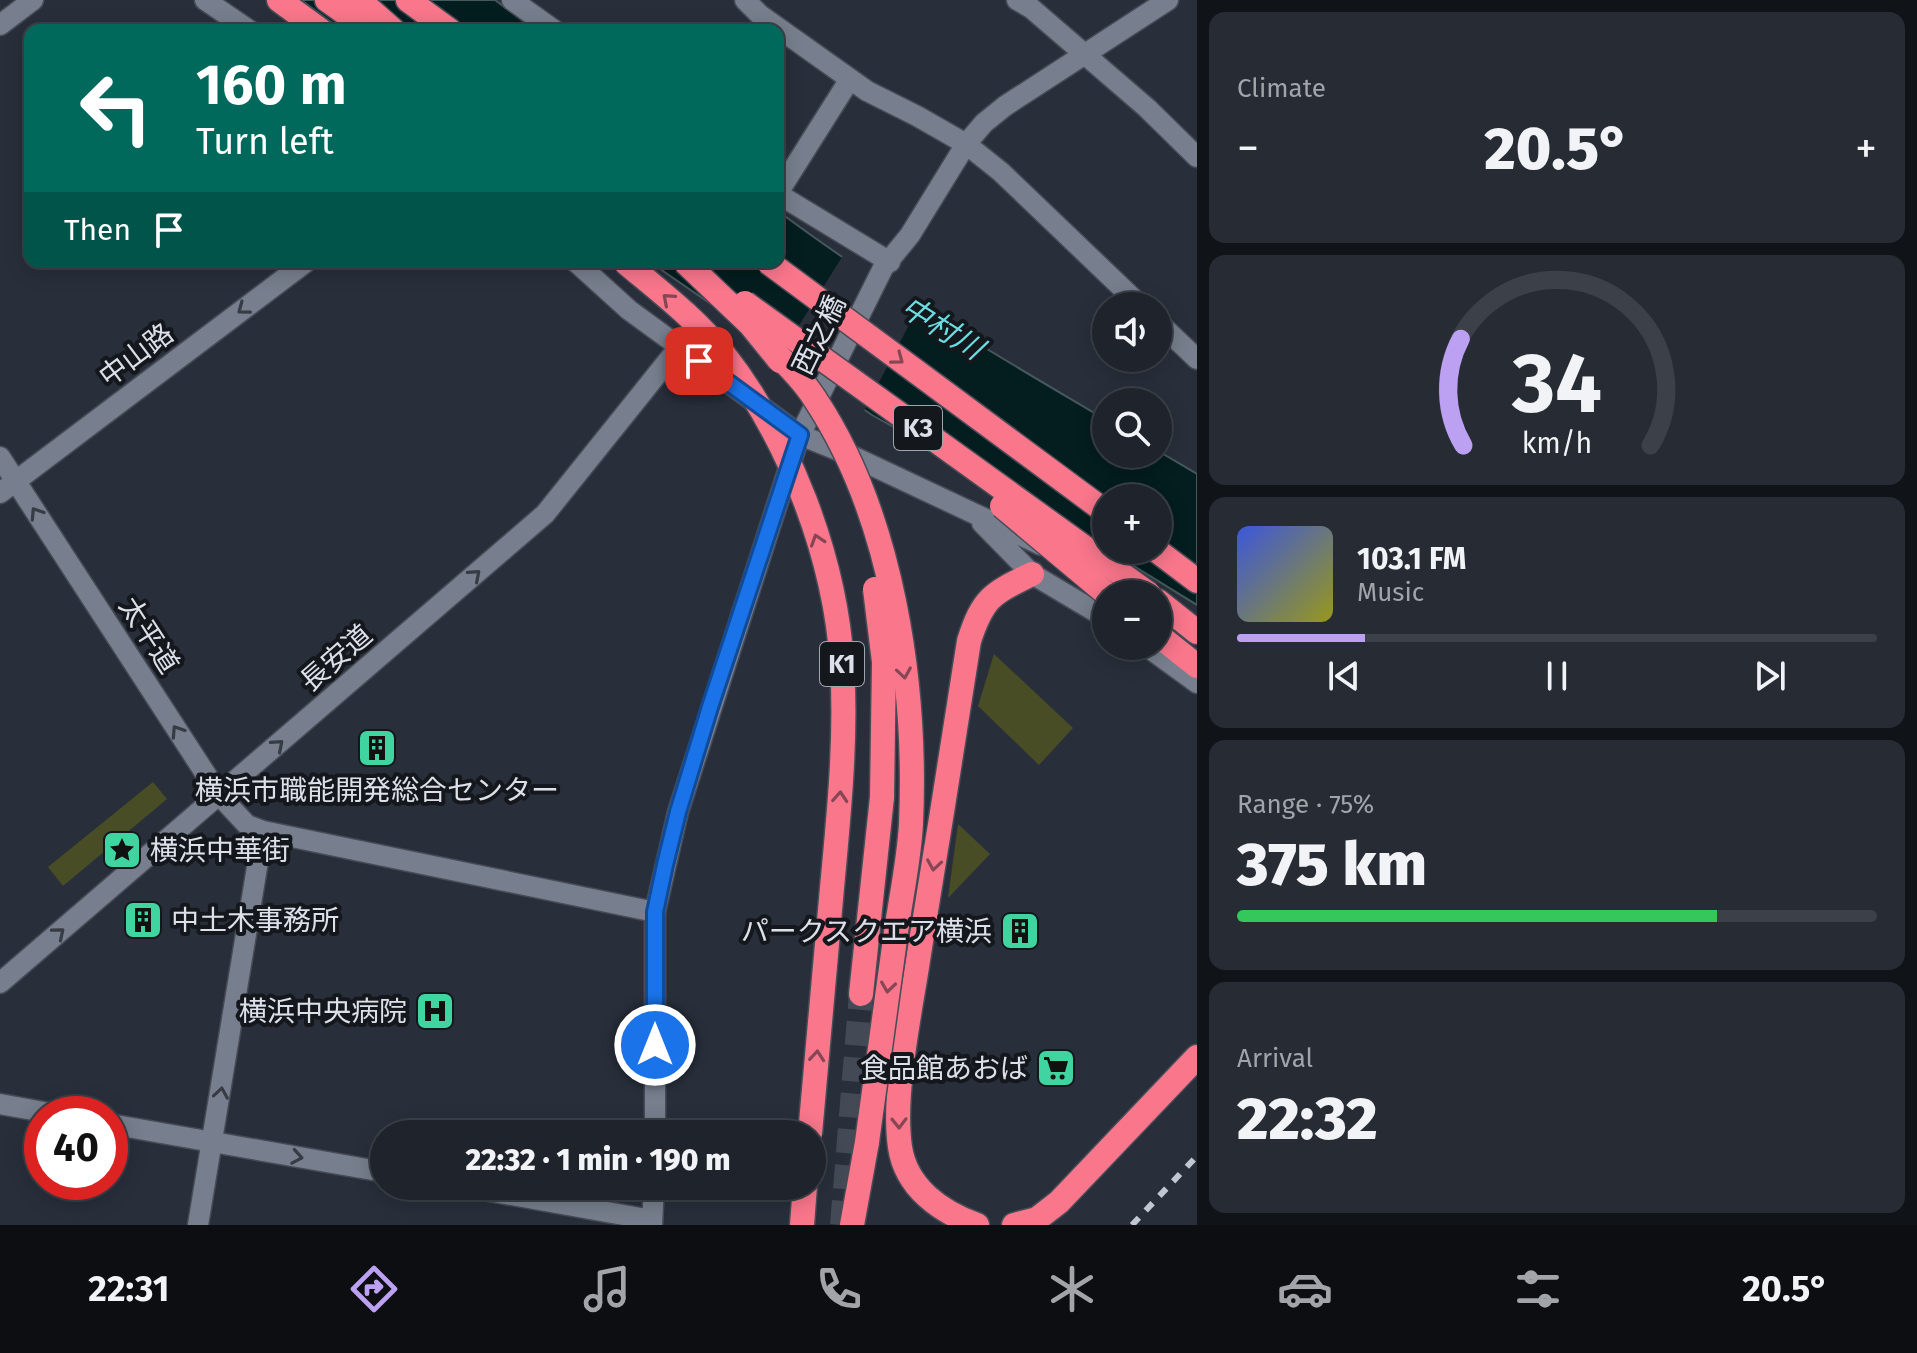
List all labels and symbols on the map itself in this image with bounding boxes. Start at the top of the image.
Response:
water label: 中村川 [894,289,992,369]
street label: 西之橋 [786,290,852,380]
one-way arrow [662,294,677,309]
one-way arrow [237,300,252,314]
street label: 中山路 [93,317,179,393]
pin [665,327,733,395]
one-way arrow [889,349,903,363]
road number: K3 [894,406,942,450]
one-way arrow [30,507,45,521]
one-way arrow [810,534,826,548]
one-way arrow [465,570,480,585]
street label: 太平道 [112,591,186,679]
street label: 長安道 [293,618,379,698]
road number: K1 [820,642,864,686]
one-way arrow [895,666,912,680]
one-way arrow [172,725,187,740]
building icon: 横浜市職能開発総合センター [356,727,398,769]
one-way arrow [269,741,283,755]
place label: 横浜市職能開発総合センター [195,774,559,807]
one-way arrow [831,790,848,803]
place icon: 横浜中華街 [101,829,143,871]
place label: 横浜中華街 [150,834,290,867]
one-way arrow [926,858,943,872]
building icon: 中土木事務所 [122,899,164,941]
place label: 中土木事務所 [171,904,339,937]
building icon: パークスクエア横浜 [999,910,1041,952]
place label: パークスクエア横浜 [741,915,992,948]
one-way arrow [50,928,65,943]
one-way arrow [880,980,897,994]
hospital icon: 横浜中央病院 [414,990,456,1032]
place label: 横浜中央病院 [239,995,407,1028]
position arrow [613,1003,697,1087]
supermarket icon: 食品館あおば [1035,1047,1077,1089]
one-way arrow [808,1049,825,1062]
place label: 食品館あおば [860,1052,1028,1085]
one-way arrow [211,1086,228,1100]
speed limit sign: 40 [24,1096,128,1200]
one-way arrow [891,1117,908,1130]
one-way arrow [290,1148,304,1165]

